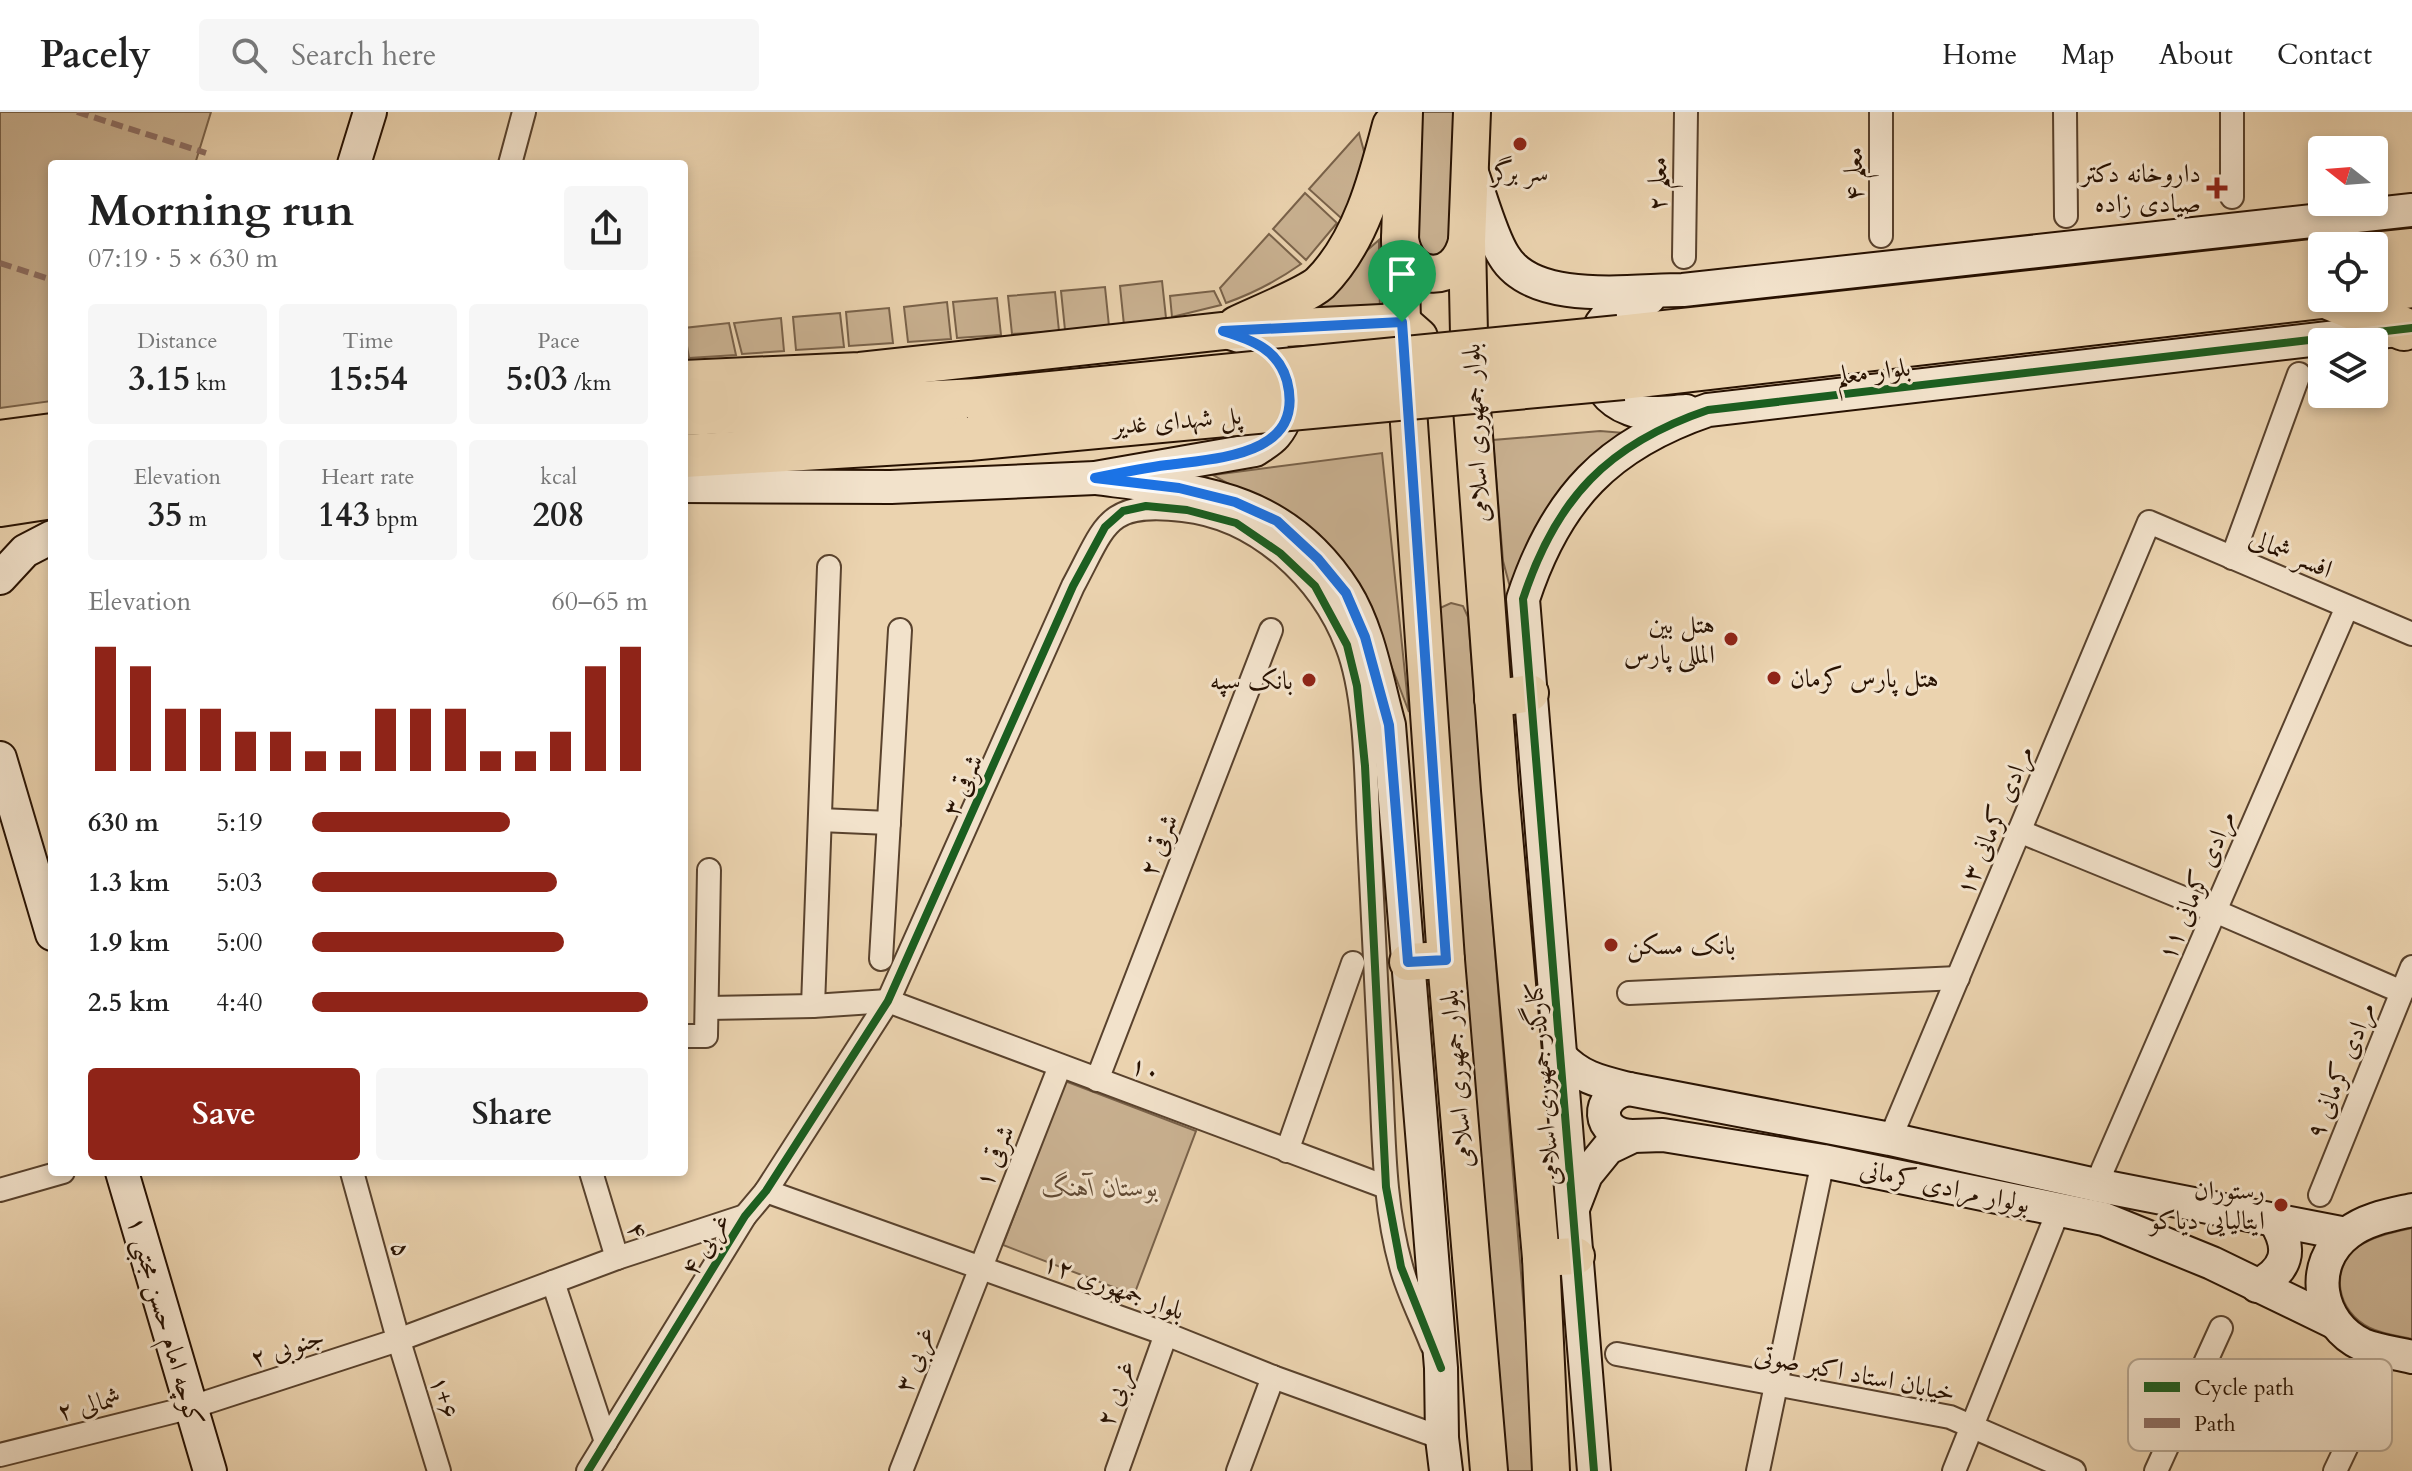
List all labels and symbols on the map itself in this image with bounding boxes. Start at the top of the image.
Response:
marker: سر برگر [1511,135,1529,153]
north arrow [2308,136,2388,216]
street label: معلم ۴ [1836,147,1879,201]
place label: سر برگر [1489,155,1548,190]
place label: داروخانه دکتر صیادی زاده [2078,156,2201,221]
street label: معلم ۲ [1640,157,1683,212]
marker: داروخانه دکتر صیادی زاده [2208,179,2226,197]
pin [1368,240,1436,322]
street label: بلوار جمهوری اسلامی [1453,343,1498,523]
street label: بلوار معلم [1834,350,1913,401]
street label: پل شهدای غدیر [1108,397,1244,445]
street label: افسر شمالی [2244,520,2338,587]
place label: هتل بین المللی پارس [1624,607,1715,673]
marker: هتل بین المللی پارس [1722,630,1740,648]
place label: هتل پارس کرمان [1790,661,1939,697]
place label: بانک سپه [1210,663,1293,698]
marker: هتل پارس کرمان [1765,669,1783,687]
marker: بانک سپه [1300,671,1318,689]
street label: مرادی کرمانی ۱۳ [1947,740,2042,901]
street label: ۳ شرقی [933,749,991,822]
street label: مرادی کرمانی ۱۱ [2149,805,2244,966]
street label: ۲ شرقی [1131,809,1186,881]
place label: بانک مسکن [1627,928,1735,963]
marker: بانک مسکن [1602,936,1620,954]
street label: کنارگذر جمهوری اسلامی [1515,980,1569,1188]
street label: بلوار جمهوری اسلامی [1431,988,1482,1170]
street label: مرادی کرمانی ۹ [2297,997,2384,1144]
street label: ۱۰ [1126,1047,1166,1090]
street label: شرقی ۱ [966,1120,1023,1192]
street label: بولوار مرادی کرمانی [1857,1151,2033,1222]
park label: بوستان آهنگ [1042,1170,1158,1205]
place label: رستوران ایتالیایی دیاکو [2147,1173,2265,1238]
marker: رستوران ایتالیایی دیاکو [2272,1196,2290,1214]
street label: ۴ غربی [672,1206,739,1283]
street label: کوچه امام حسن مجتبی ۱ [114,1212,212,1432]
street label: ۴ [619,1218,656,1243]
street label: ۵ [383,1237,420,1261]
street label: بلوار جمهوری ۱۲ [1038,1245,1190,1328]
street label: ۲ جنوبی [246,1319,329,1377]
street label: ۳ غربی [886,1321,944,1398]
street label: خیابان استاد اکبر صوتی [1752,1337,1958,1410]
street label: ۲ غربی [1087,1355,1145,1432]
legend [2128,1359,2392,1451]
street label: ۱+۶ [421,1371,468,1423]
text: Cycle path [2194,1373,2294,1403]
street label: ۲ شمالی [53,1380,125,1429]
text: Path [2194,1409,2236,1439]

